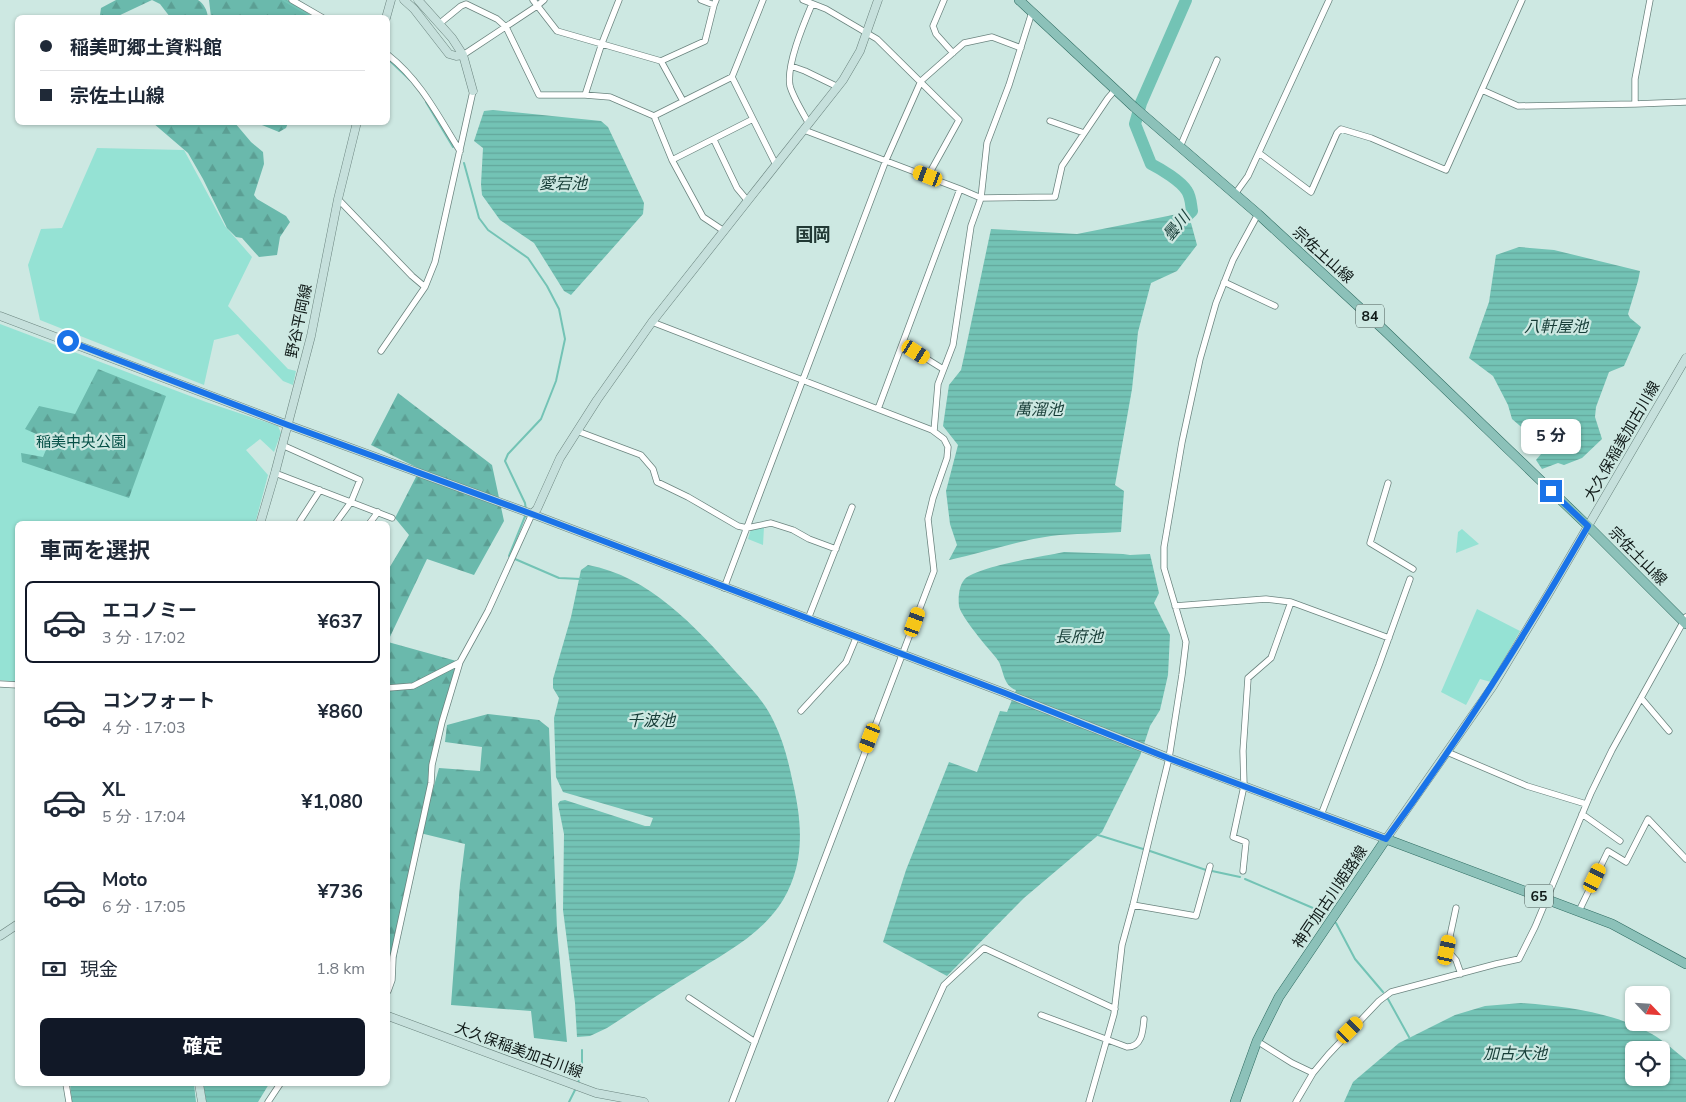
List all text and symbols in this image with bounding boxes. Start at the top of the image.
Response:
text: 稲美町郷土資料館 [70,35,222,61]
text: 宗佐土山線 [70,83,165,109]
car [911,164,944,188]
water label: 愛宕池 [539,173,589,195]
water label: 曇川 [1158,206,1197,246]
street label: 宗佐土山線 [1288,222,1358,288]
district label: 国岡 [795,223,831,247]
street label: 野谷平岡線 [281,282,317,360]
road number: 84 [1356,304,1384,328]
water label: 八軒屋池 [1524,316,1590,338]
route start [57,330,79,352]
car [899,338,932,366]
street label: 大久保稲美加古川線 [1580,378,1664,504]
water label: 萬溜池 [1015,399,1065,421]
callout: 5 分 [1521,418,1581,454]
text: 5 分 [1536,425,1566,447]
park label: 稲美中央公園 [36,432,126,452]
route end [1540,480,1562,502]
street label: 宗佐土山線 [1604,522,1672,590]
text: 車両を選択 [40,536,150,566]
text: エコノミー [102,598,197,624]
icon: car [42,600,87,645]
car [902,605,927,639]
text: ¥637 [317,609,363,635]
water label: 長府池 [1055,626,1105,648]
text: 3 分 · 17:02 [102,627,186,649]
text: コンフォート [102,688,215,714]
icon: car [42,690,87,735]
text: ¥860 [317,699,363,725]
water label: 千波池 [627,710,677,732]
text: 4 分 · 17:03 [102,717,186,739]
car [857,721,882,755]
text: XL [102,777,125,803]
icon: car [42,780,87,825]
text: ¥1,080 [301,789,363,815]
text: 5 分 · 17:04 [102,806,186,828]
street label: 神戸加古川姫路線 [1288,842,1372,952]
car [1581,861,1608,895]
text: Moto [102,867,148,893]
icon: car [42,870,87,915]
text: ¥736 [317,879,363,905]
road number: 65 [1525,884,1553,908]
text: 6 分 · 17:05 [102,896,186,918]
car [1436,934,1457,966]
icon: cash [40,955,68,983]
text: 現金 [80,957,118,983]
text: 1.8 km [316,958,365,980]
north arrow [1625,986,1670,1031]
map controls [1625,986,1670,1086]
car [1334,1014,1365,1046]
button: 確定 [40,1018,365,1076]
street label: 大久保稲美加古川線 [452,1018,586,1082]
button: locate [1625,1041,1670,1086]
water label: 加古大池 [1483,1043,1549,1065]

